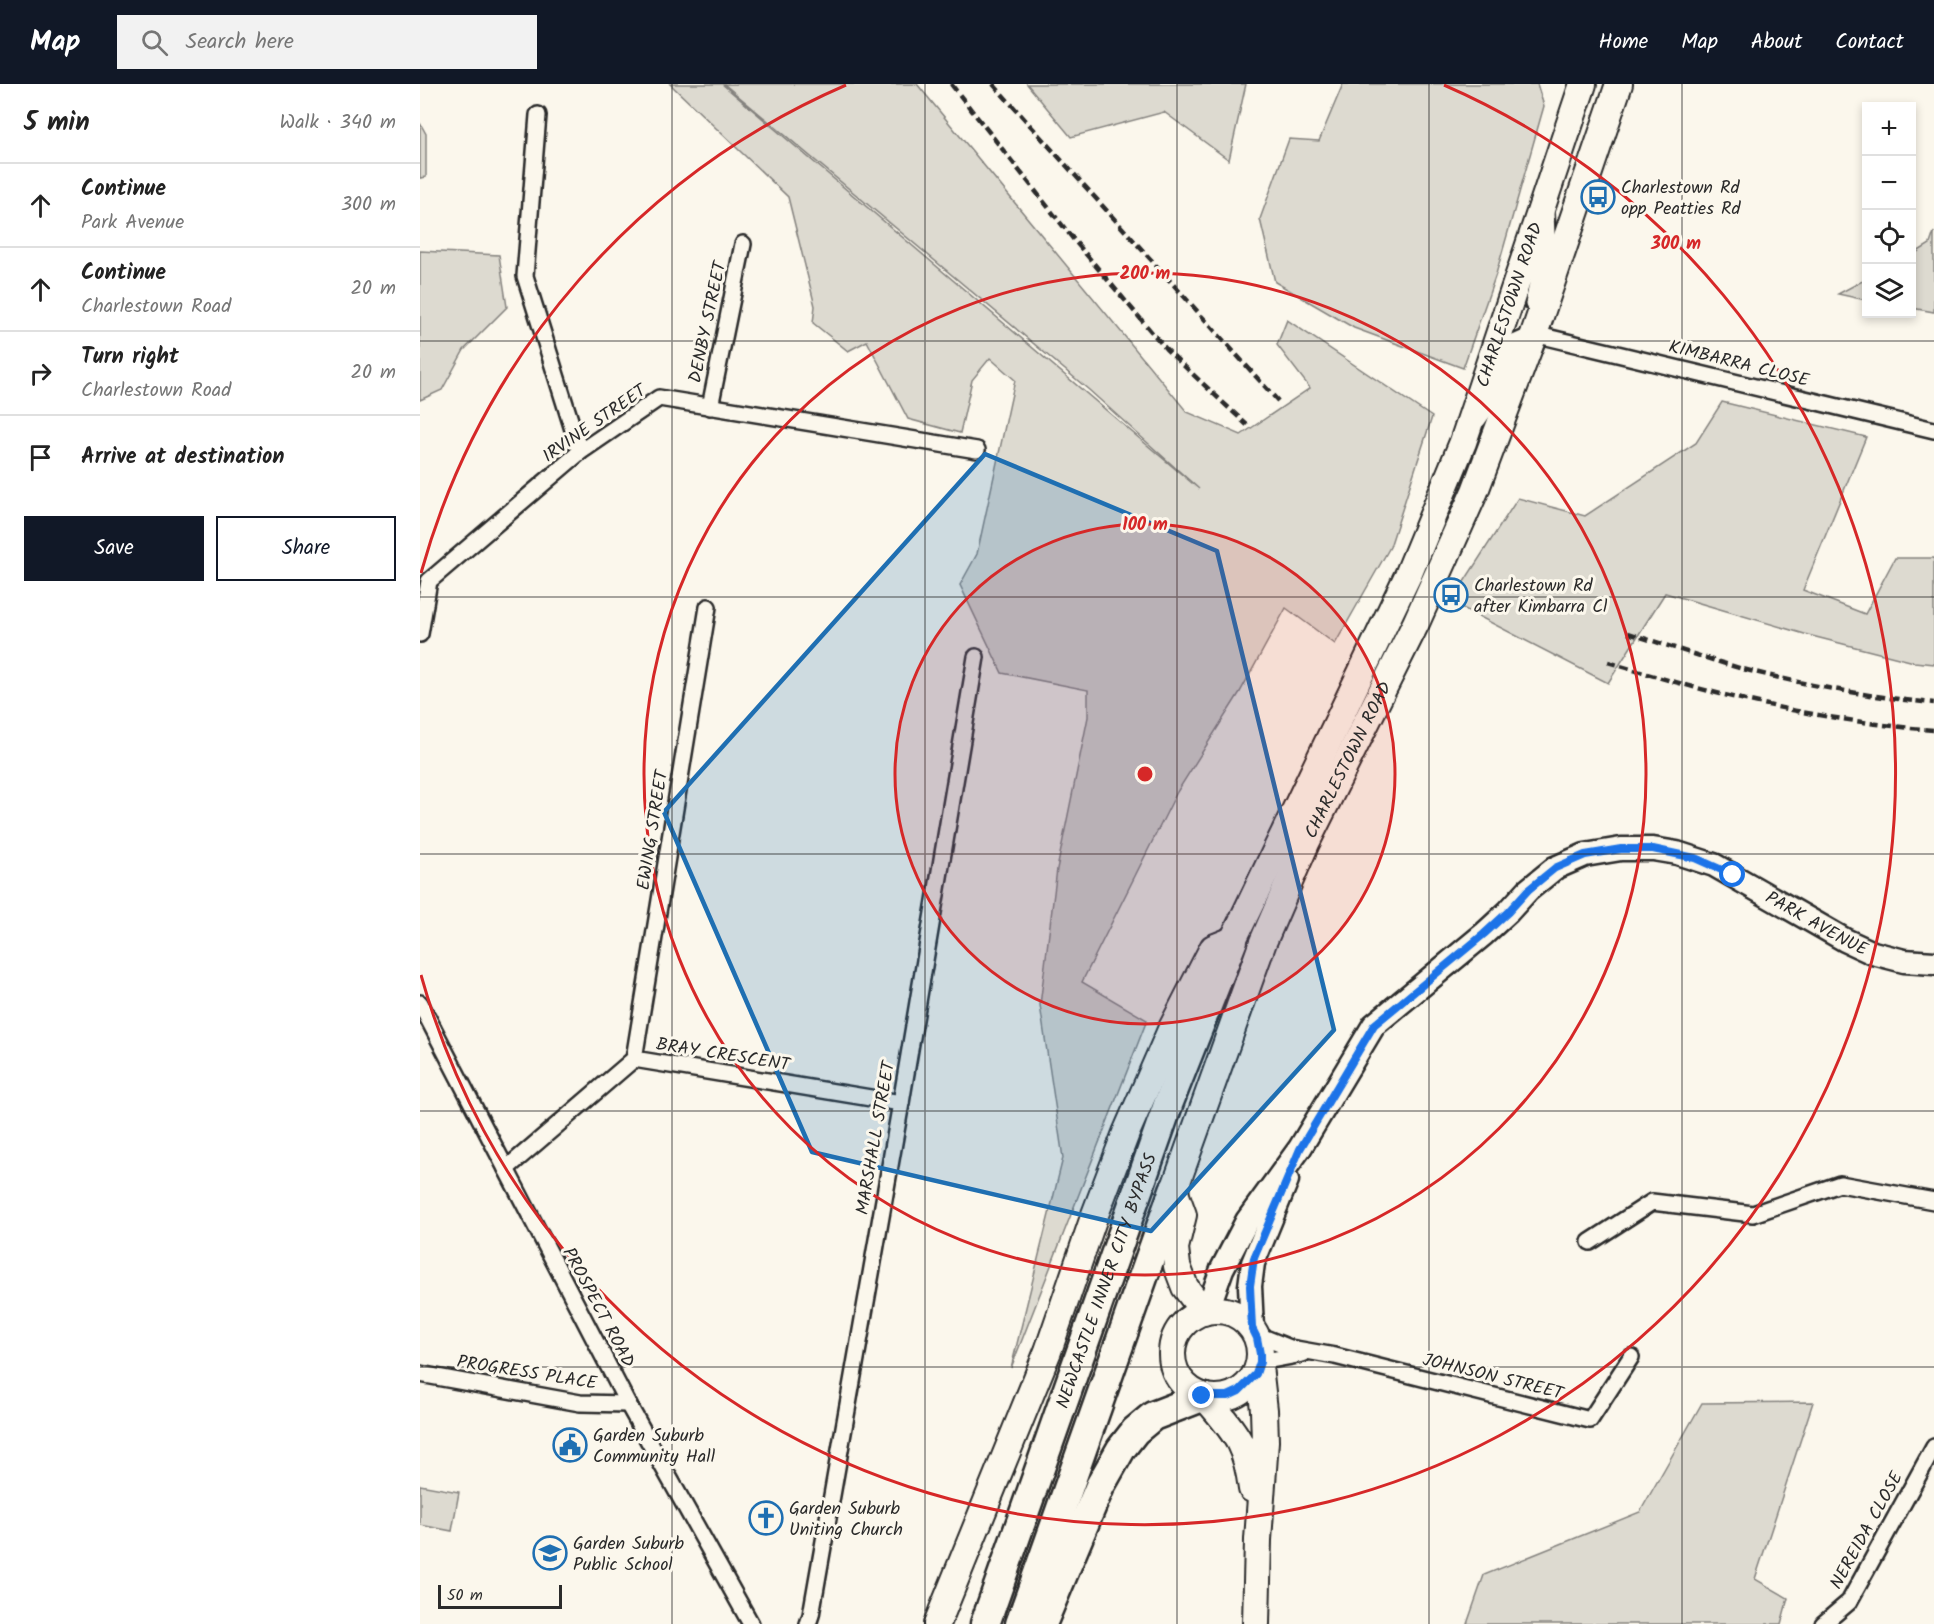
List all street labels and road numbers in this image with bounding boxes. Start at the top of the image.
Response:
street label: CHARLESTOWN ROAD [1469,218,1552,391]
street label: DENBY STREET [681,257,736,386]
street label: KIMBARRA CLOSE [1665,333,1812,396]
street label: IRVINE STREET [537,377,654,471]
street label: CHARLESTOWN ROAD [1297,676,1401,844]
street label: EWING STREET [630,767,677,892]
street label: PARK AVENUE [1759,884,1873,965]
street label: BRAY CRESCENT [654,1031,793,1081]
street label: MARSHALL STREET [849,1058,904,1217]
street label: NEWCASTLE INNER CITY BYPASS [1049,1149,1166,1413]
street label: PROSPECT ROAD [554,1242,642,1374]
street label: JOHNSON STREET [1419,1346,1567,1409]
street label: PROGRESS PLACE [455,1348,599,1399]
street label: NEREIDA CLOSE [1823,1466,1912,1595]

